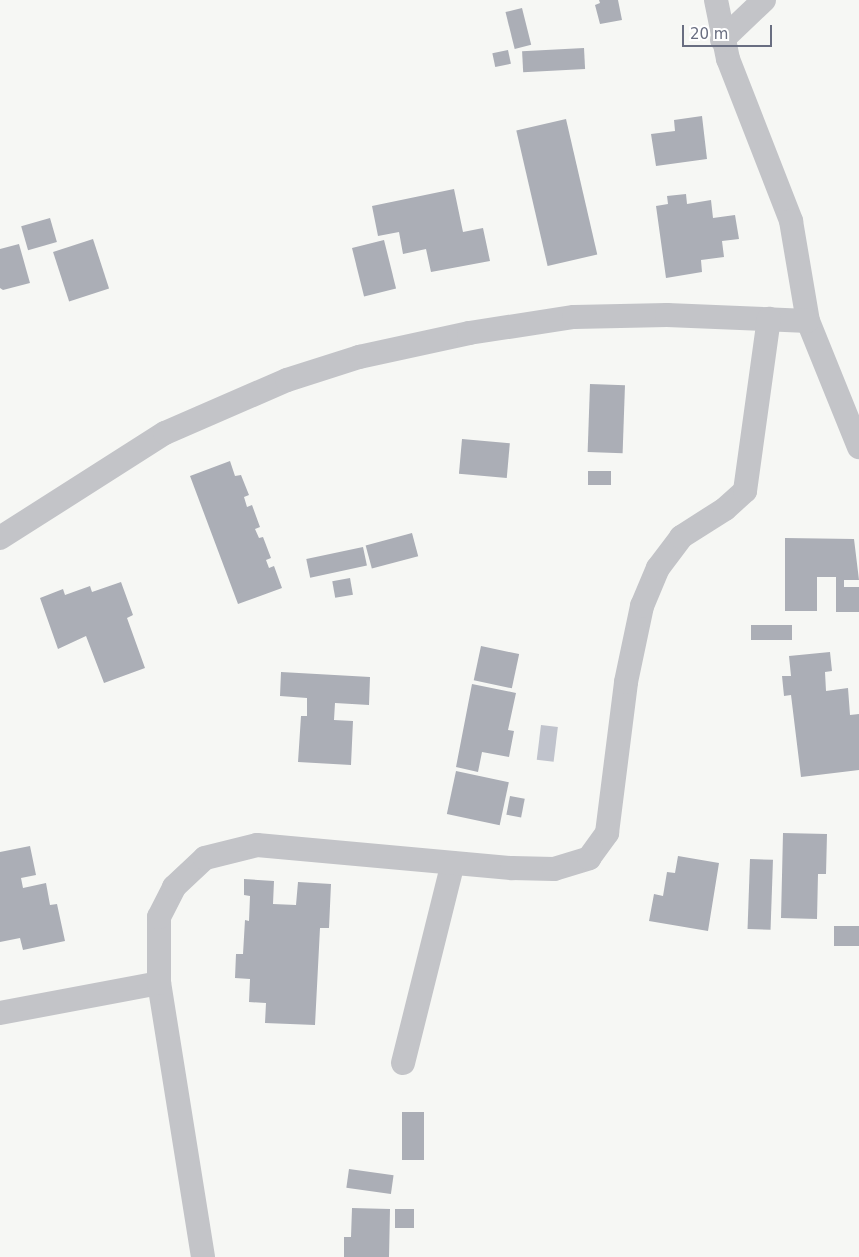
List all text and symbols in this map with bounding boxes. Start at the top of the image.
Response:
scale bar [684,15,774,47]
text: 20 m [690,25,728,43]

